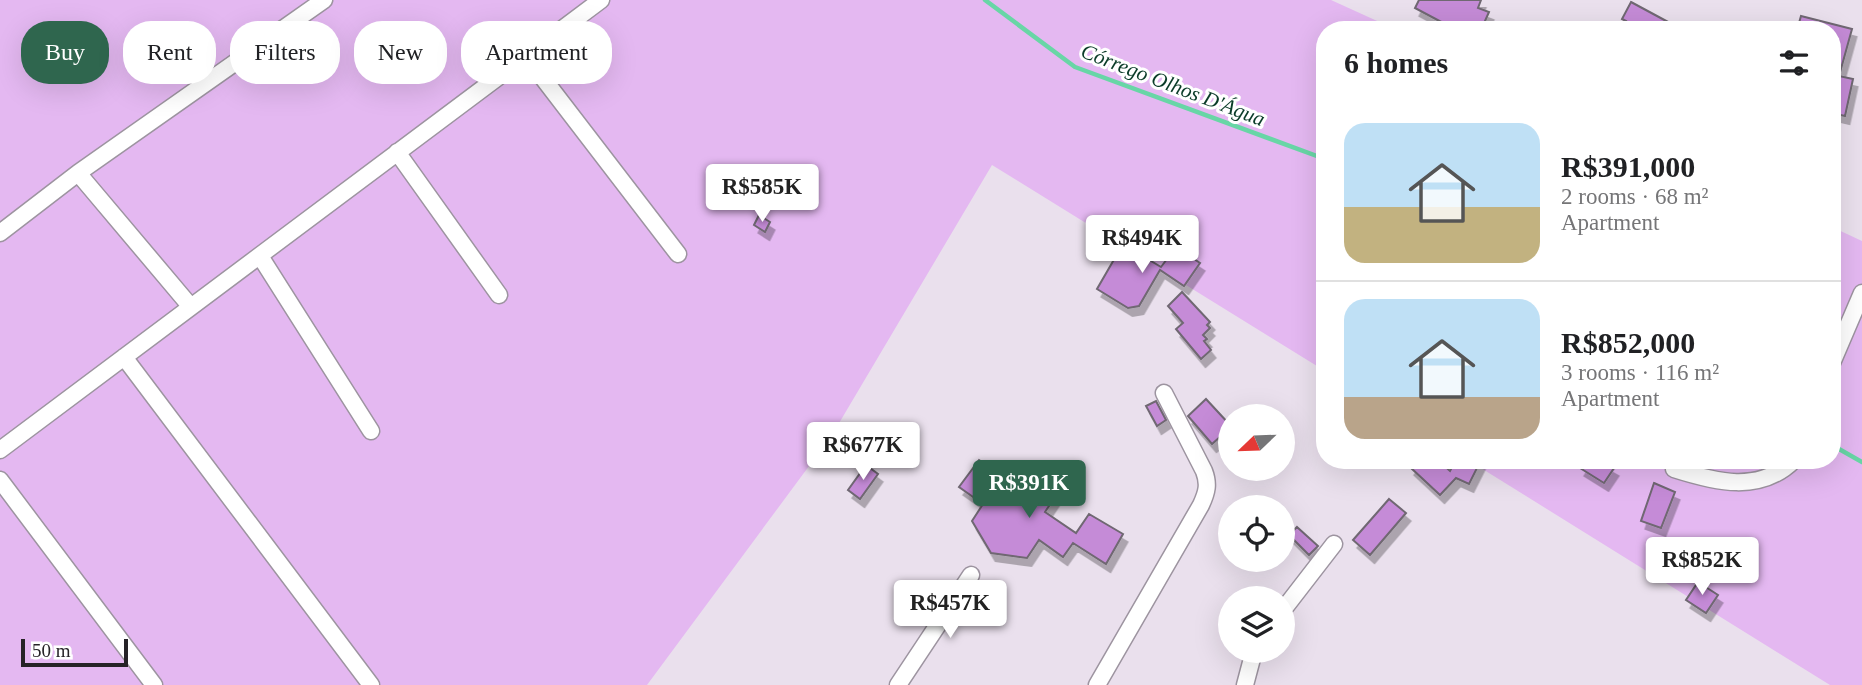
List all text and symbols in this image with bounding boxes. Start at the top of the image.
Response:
chip: Buy [21,21,109,84]
chip: Rent [123,21,216,84]
chip: Filters [230,21,340,84]
chip: New [354,21,447,84]
chip: Apartment [461,21,612,84]
water label: Córrego Olhos D'Água [1078,39,1268,131]
icon: filters [1775,44,1813,82]
text: 6 homes [1344,46,1448,79]
text: R$391,000 [1561,150,1695,183]
icon: home [1400,151,1484,235]
pin: R$585K [705,164,819,224]
text: R$585K [722,174,802,199]
text: 2 rooms · 68 m² [1561,184,1708,209]
text: Apartment [1561,210,1659,235]
pin: R$494K [1085,216,1199,275]
text: R$494K [1102,225,1182,250]
text: R$852,000 [1561,326,1695,359]
icon: home [1400,327,1484,411]
text: 3 rooms · 116 m² [1561,360,1719,385]
text: Apartment [1561,386,1659,411]
north arrow [1218,404,1295,481]
map controls [1218,404,1295,663]
pin: R$677K [806,422,920,482]
text: R$677K [823,432,903,457]
pin: R$391K [972,461,1086,520]
text: R$391K [989,470,1069,495]
button: locate [1218,495,1295,572]
pin: R$852K [1645,538,1759,597]
text: R$852K [1662,547,1742,572]
pin: R$457K [893,580,1007,640]
button: layers [1218,586,1295,663]
text: R$457K [910,590,990,615]
scale bar [21,636,128,668]
text: 50 m [32,640,71,661]

